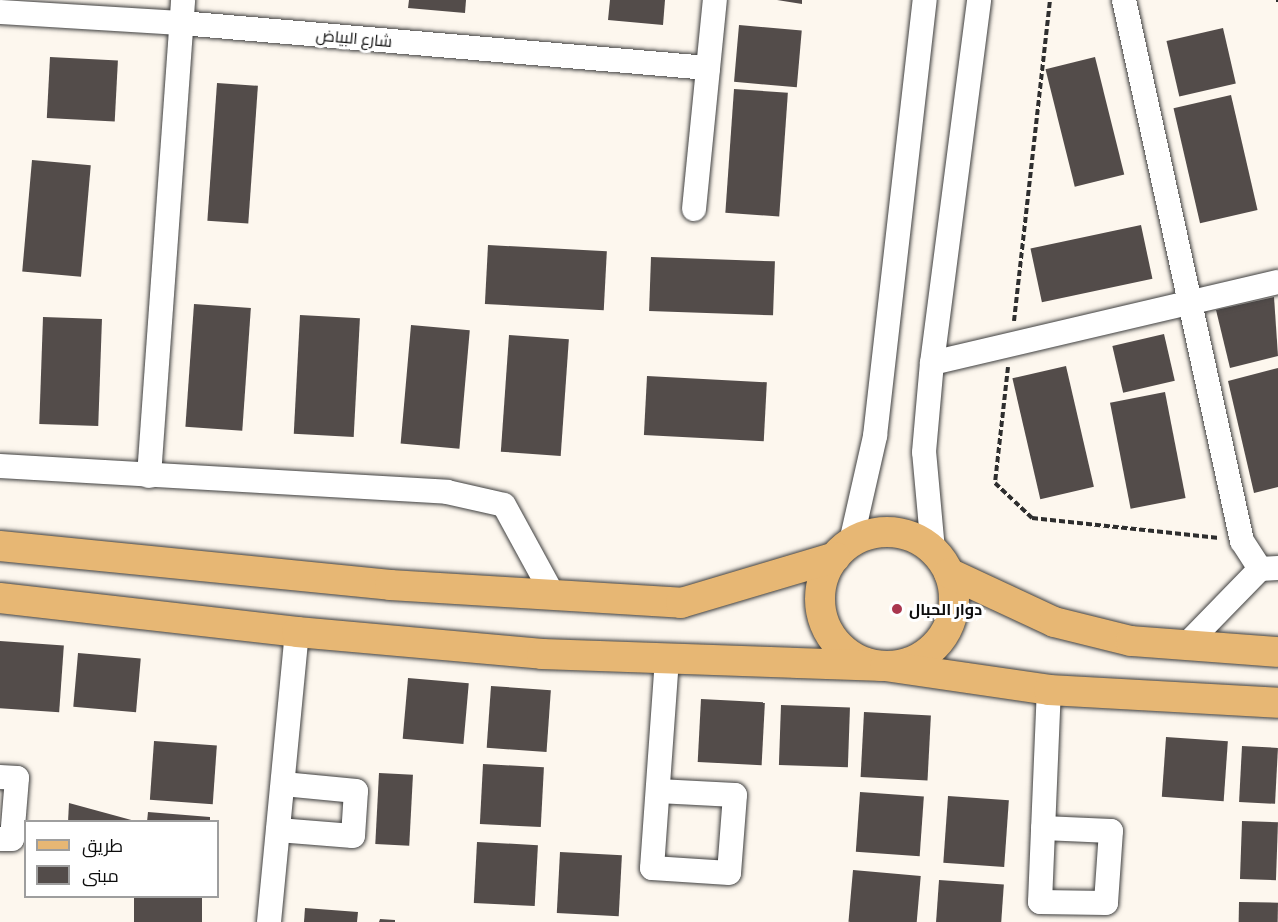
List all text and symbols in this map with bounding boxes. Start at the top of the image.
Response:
street label: شارع البياض [315,25,393,51]
place label: دوار الحبال [909,599,982,619]
marker: دوار الحبال [890,602,904,616]
legend [24,820,219,898]
text: طريق [82,829,123,862]
text: مبنى [82,859,119,892]

